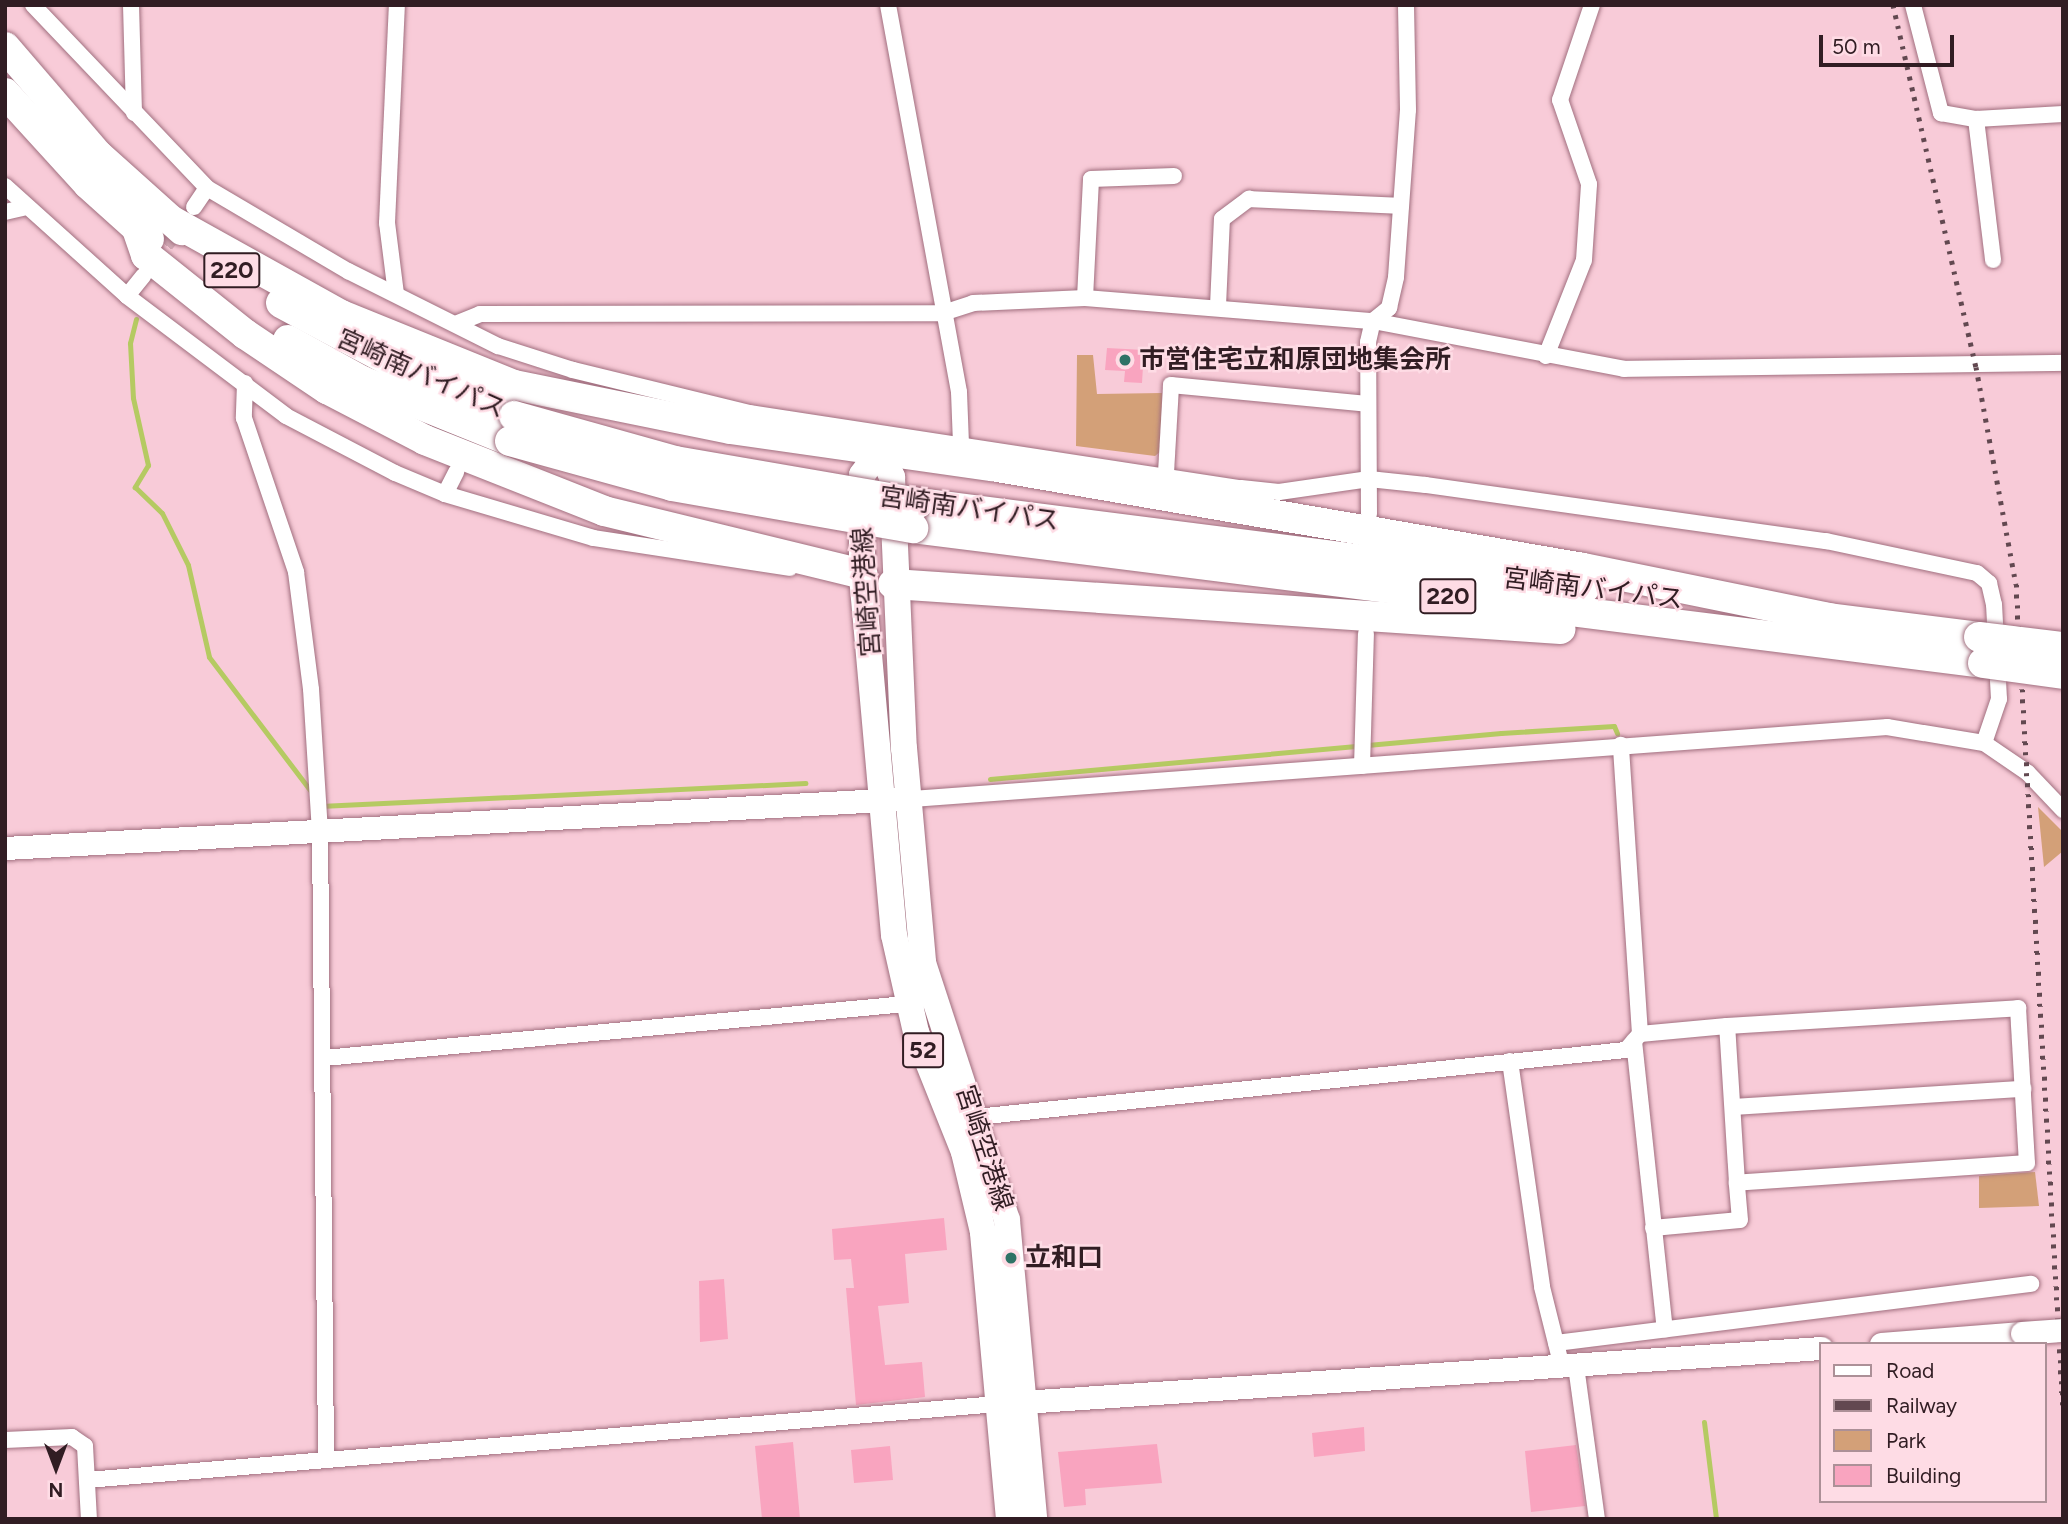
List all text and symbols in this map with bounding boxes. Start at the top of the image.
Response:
scale bar [1823,21,1958,65]
text: 50 m [1832,34,1881,59]
road number: 220 [202,249,262,290]
street label: 宮崎南バイパス [332,323,510,425]
place label: 市営住宅立和原団地集会所 [1139,344,1451,376]
marker: 市営住宅立和原団地集会所 [1117,352,1133,368]
street label: 宮崎南バイパス [877,481,1061,537]
street label: 宮崎空港線 [847,526,887,658]
street label: 宮崎南バイパス [1501,562,1685,616]
road number: 220 [1418,576,1478,616]
road number: 52 [902,1030,944,1070]
street label: 宮崎空港線 [949,1081,1019,1215]
place label: 立和口 [1025,1242,1103,1274]
marker: 立和口 [1003,1250,1019,1266]
legend [1820,1342,2047,1503]
text: Road [1886,1358,1934,1383]
text: Railway [1886,1393,1957,1418]
text: Park [1886,1428,1926,1453]
north arrow [21,1433,91,1503]
text: Building [1886,1463,1961,1488]
text: N [49,1478,63,1501]

